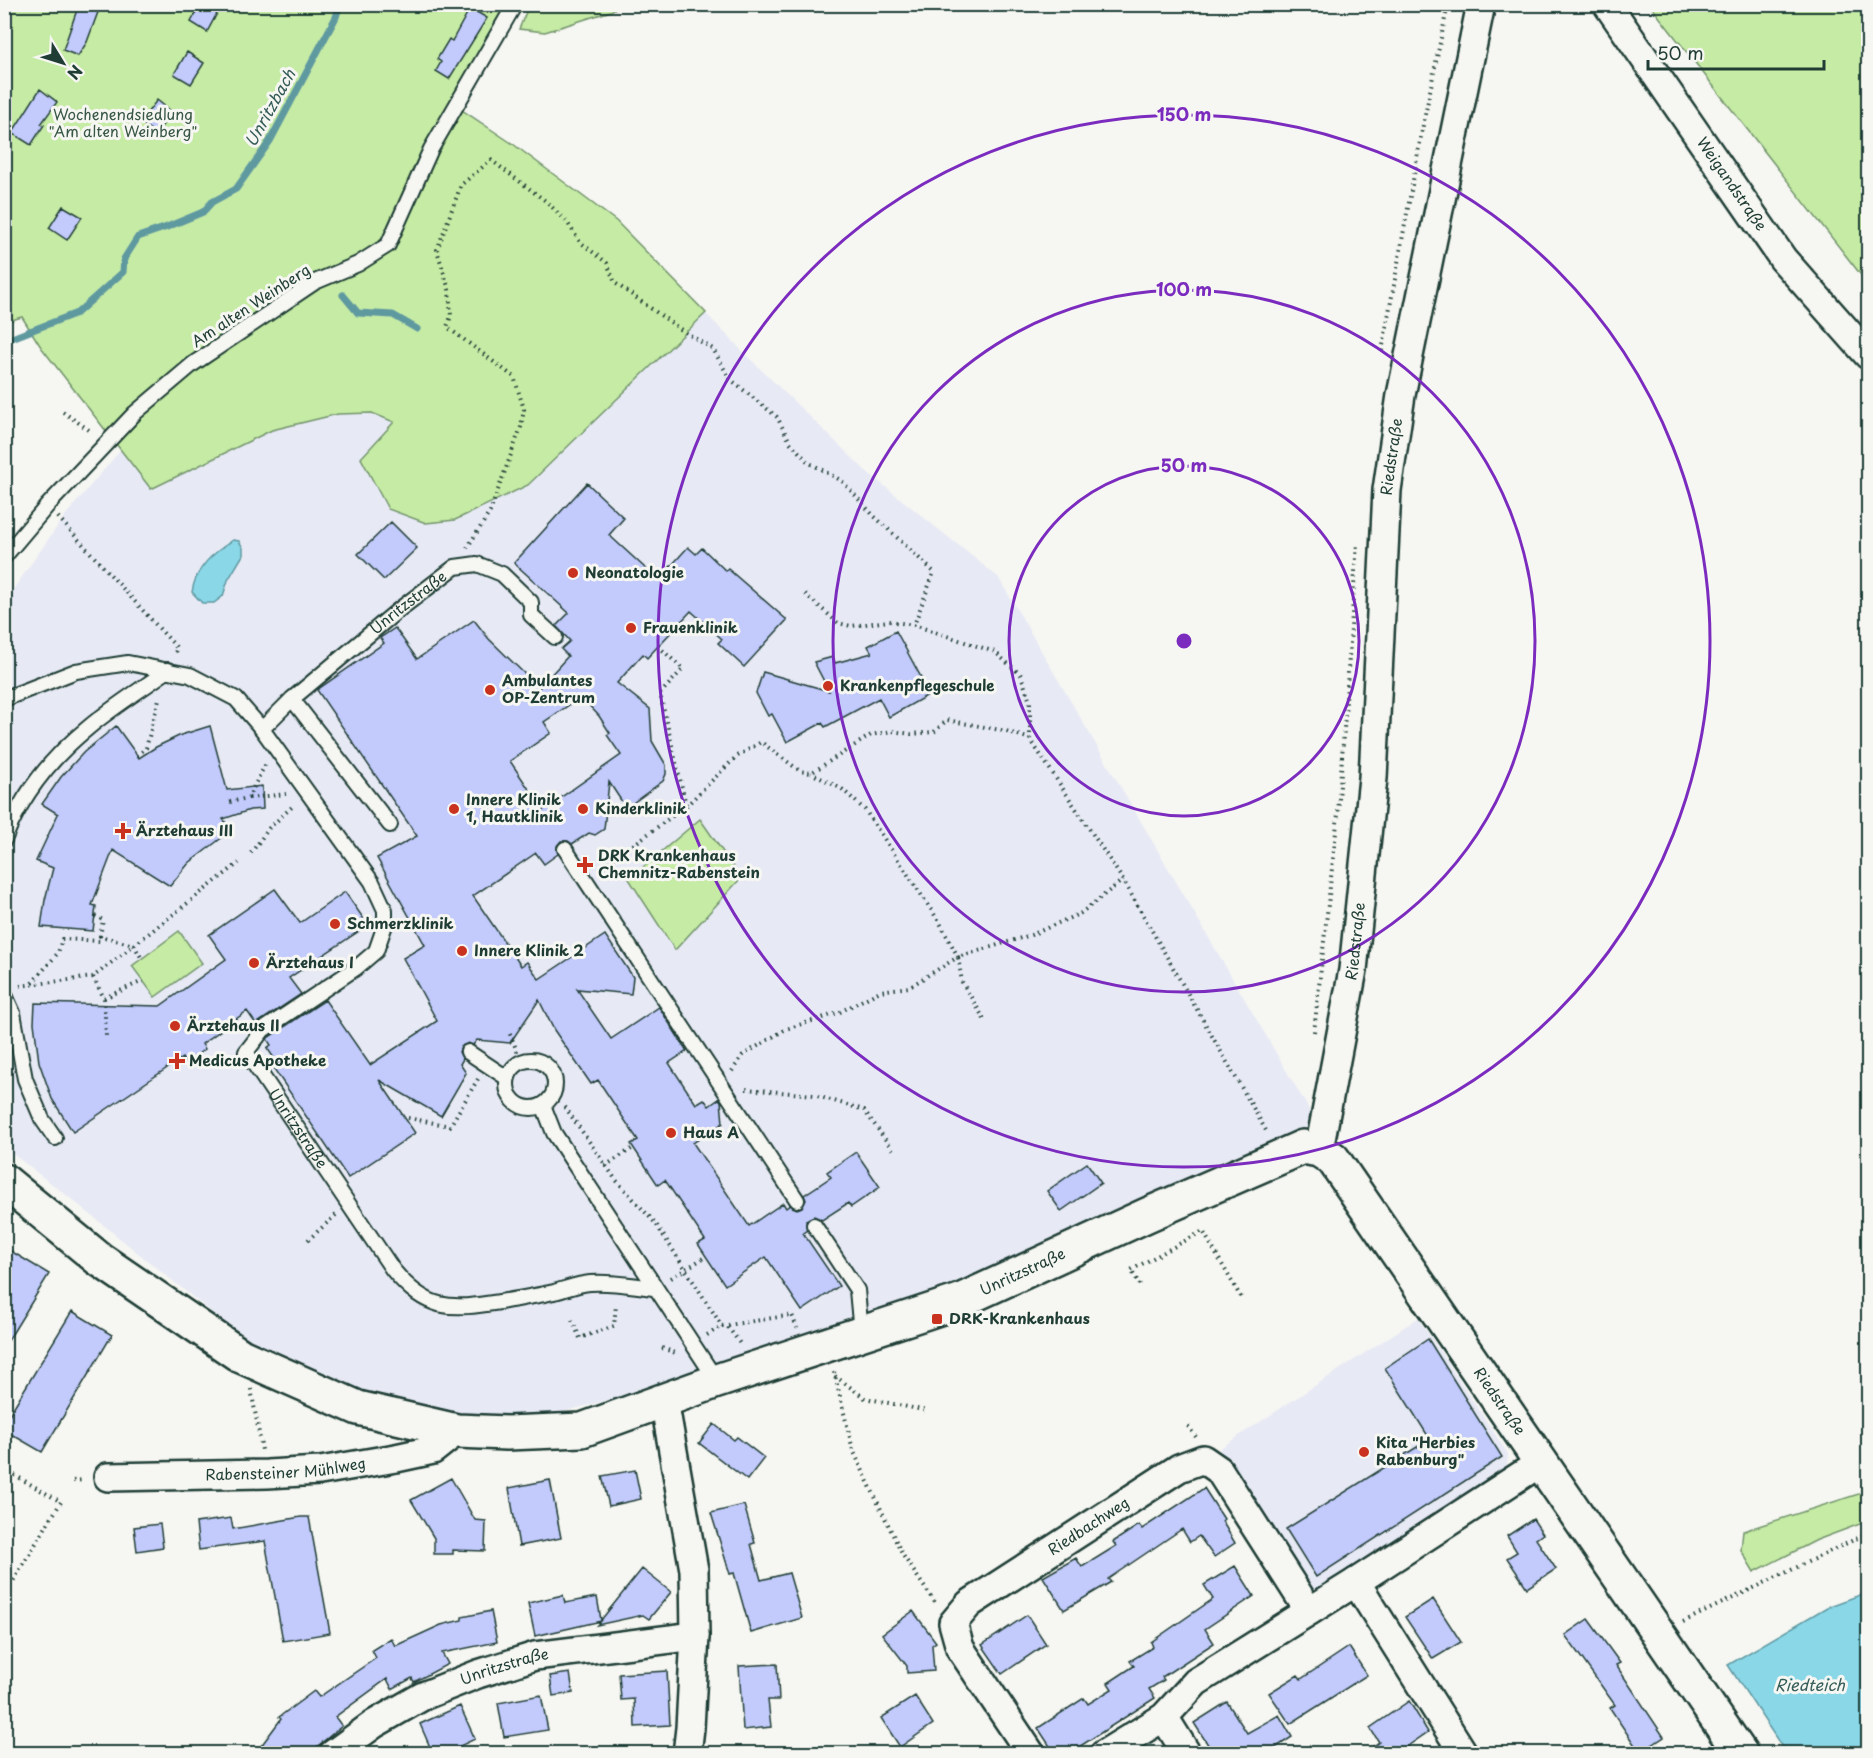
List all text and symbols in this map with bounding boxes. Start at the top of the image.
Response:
north arrow [33,33,93,93]
scale bar [1648,33,1824,71]
text: 50 m [1657,39,1704,66]
text: N [62,60,89,85]
water label: Unritzbach [238,64,301,151]
text: 150 m [1157,100,1211,127]
park label: Wochenendsiedlung "Am alten Weinberg" [48,102,198,142]
street label: Weigandstraße [1692,132,1773,235]
street label: Am alten Weinberg [186,258,314,352]
text: 100 m [1156,275,1212,302]
street label: Riedstraße [1374,416,1407,496]
text: 50 m [1161,451,1207,478]
place label: Neonatologie [585,560,684,583]
street label: Unritzstraße [364,564,451,639]
marker: Neonatologie [566,566,580,580]
place label: Frauenklinik [643,615,738,638]
marker: Frauenklinik [624,621,638,635]
centre of rings [1174,631,1194,651]
place label: Ambulantes OP-Zentrum [502,668,595,708]
place label: Krankenpflegeschule [840,673,995,696]
marker: Krankenpflegeschule [821,679,835,693]
marker: Ambulantes OP-Zentrum [483,683,497,697]
place label: Innere Klinik 1, Hautklinik [466,787,563,827]
place label: Kinderklinik [595,796,687,819]
marker: Innere Klinik 1, Hautklinik [447,802,461,816]
marker: Kinderklinik [576,802,590,816]
place label: Ärztehaus III [136,818,233,841]
marker: Ärztehaus III [114,822,132,840]
place label: DRK Krankenhaus Chemnitz-Rabenstein [598,843,760,883]
marker: DRK Krankenhaus Chemnitz-Rabenstein [576,856,594,874]
street label: Riedstraße [1338,901,1370,982]
place label: Schmerzklinik [347,911,454,934]
marker: Schmerzklinik [328,917,342,931]
place label: Innere Klinik 2 [474,938,584,961]
marker: Innere Klinik 2 [455,944,469,958]
place label: Ärztehaus I [266,950,354,973]
marker: Ärztehaus I [247,956,261,970]
place label: Ärztehaus II [187,1013,279,1036]
marker: Ärztehaus II [168,1019,182,1033]
place label: Medicus Apotheke [189,1048,326,1071]
marker: Medicus Apotheke [170,1054,184,1068]
street label: Unritzstraße [264,1083,334,1172]
place label: Haus A [683,1120,739,1143]
marker: Haus A [664,1126,678,1140]
street label: Unritzstraße [975,1241,1069,1301]
place label: DRK-Krankenhaus [949,1306,1090,1329]
marker: DRK-Krankenhaus [930,1312,944,1326]
street label: Riedstraße [1469,1362,1532,1439]
place label: Kita "Herbies Rabenburg" [1376,1430,1475,1470]
marker: Kita "Herbies Rabenburg" [1357,1445,1371,1459]
street label: Rabensteiner Mühlweg [205,1450,367,1485]
street label: Riedbachweg [1043,1490,1133,1560]
street label: Unritzstraße [456,1641,550,1690]
water label: Riedteich [1775,1672,1846,1696]

